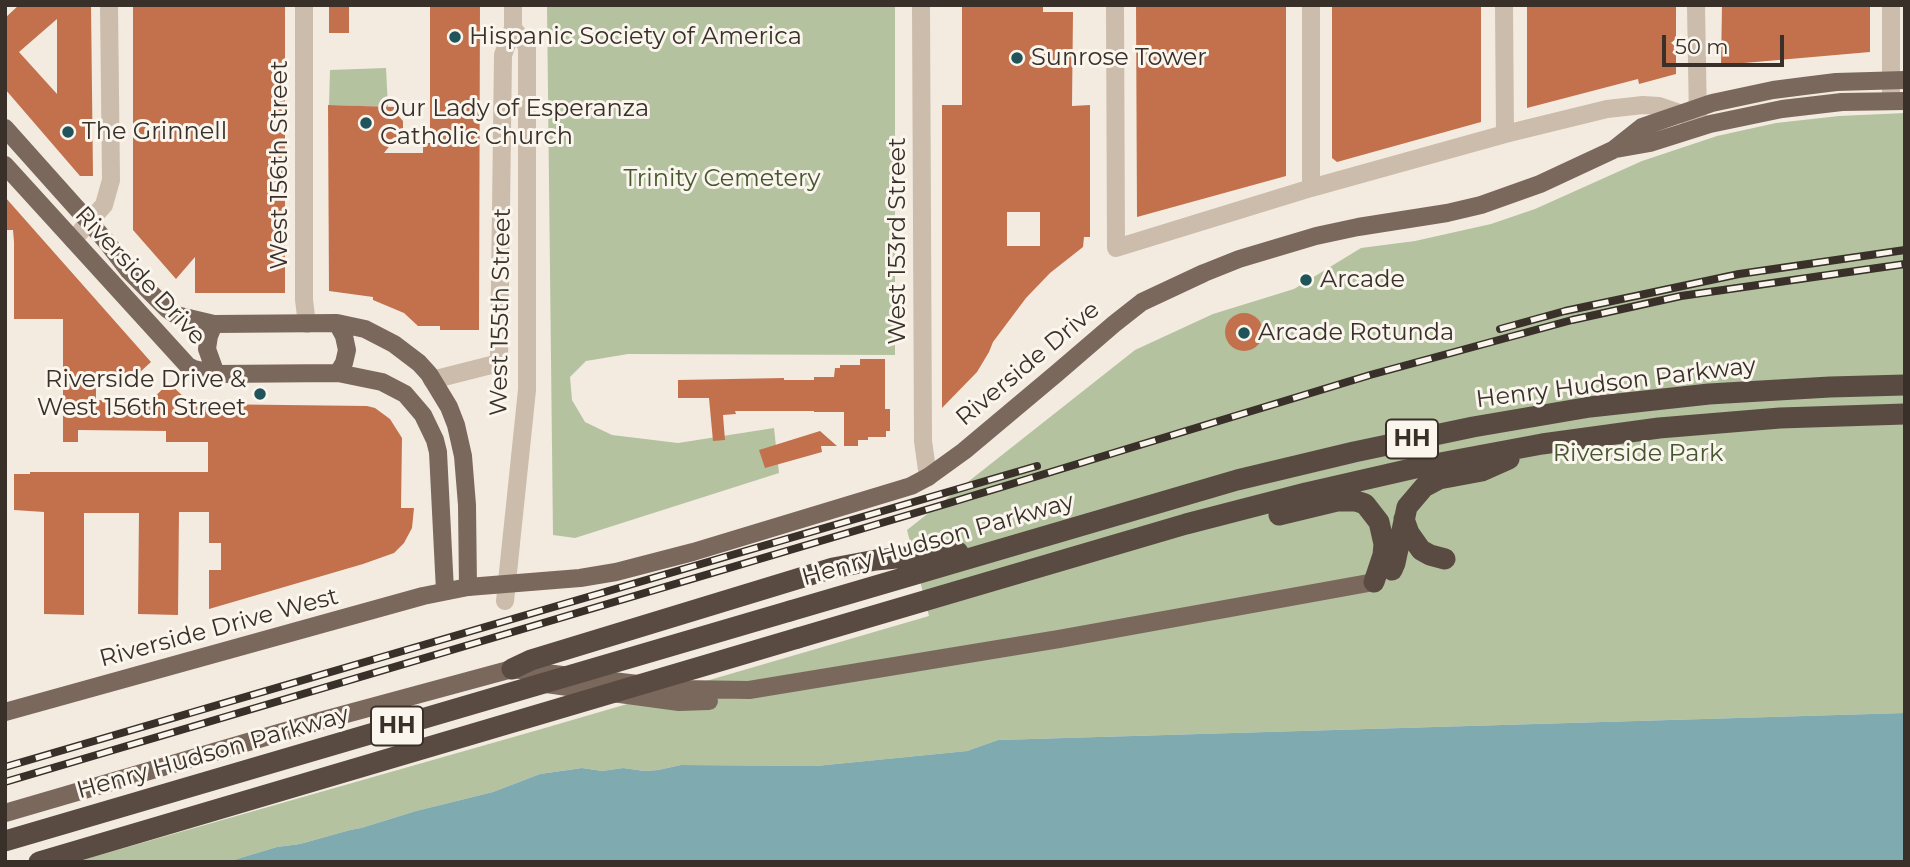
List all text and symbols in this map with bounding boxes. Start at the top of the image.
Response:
scale bar [1665,21,1787,65]
place label: Hispanic Society of America [469,23,802,51]
marker: Hispanic Society of America [447,29,463,45]
text: 50 m [1675,34,1729,59]
place label: Sunrose Tower [1031,44,1207,72]
marker: Sunrose Tower [1009,50,1025,66]
street label: West 156th Street [266,60,294,270]
place label: Our Lady of Esperanza Catholic Church [380,95,649,151]
marker: Our Lady of Esperanza Catholic Church [358,115,374,131]
place label: The Grinnell [82,118,227,146]
marker: The Grinnell [60,124,76,140]
street label: West 153rd Street [884,137,912,345]
park label: Trinity Cemetery [623,165,821,193]
street label: Riverside Drive [69,201,211,351]
street label: West 155th Street [485,208,517,416]
place label: Arcade [1320,266,1405,294]
marker: Arcade [1298,272,1314,288]
street label: Riverside Drive [950,296,1106,432]
place label: Arcade Rotunda [1258,319,1454,347]
marker: Arcade Rotunda [1236,325,1252,341]
street label: Henry Hudson Parkway [1474,352,1758,414]
place label: Riverside Drive & West 156th Street [37,366,246,422]
marker: Riverside Drive & West 156th Street [252,386,268,402]
road number: HH [1386,420,1438,458]
park label: Riverside Park [1553,440,1723,468]
street label: Henry Hudson Parkway [799,487,1077,593]
street label: Riverside Drive West [96,582,342,674]
street label: Henry Hudson Parkway [74,700,352,806]
road number: HH [371,706,423,746]

